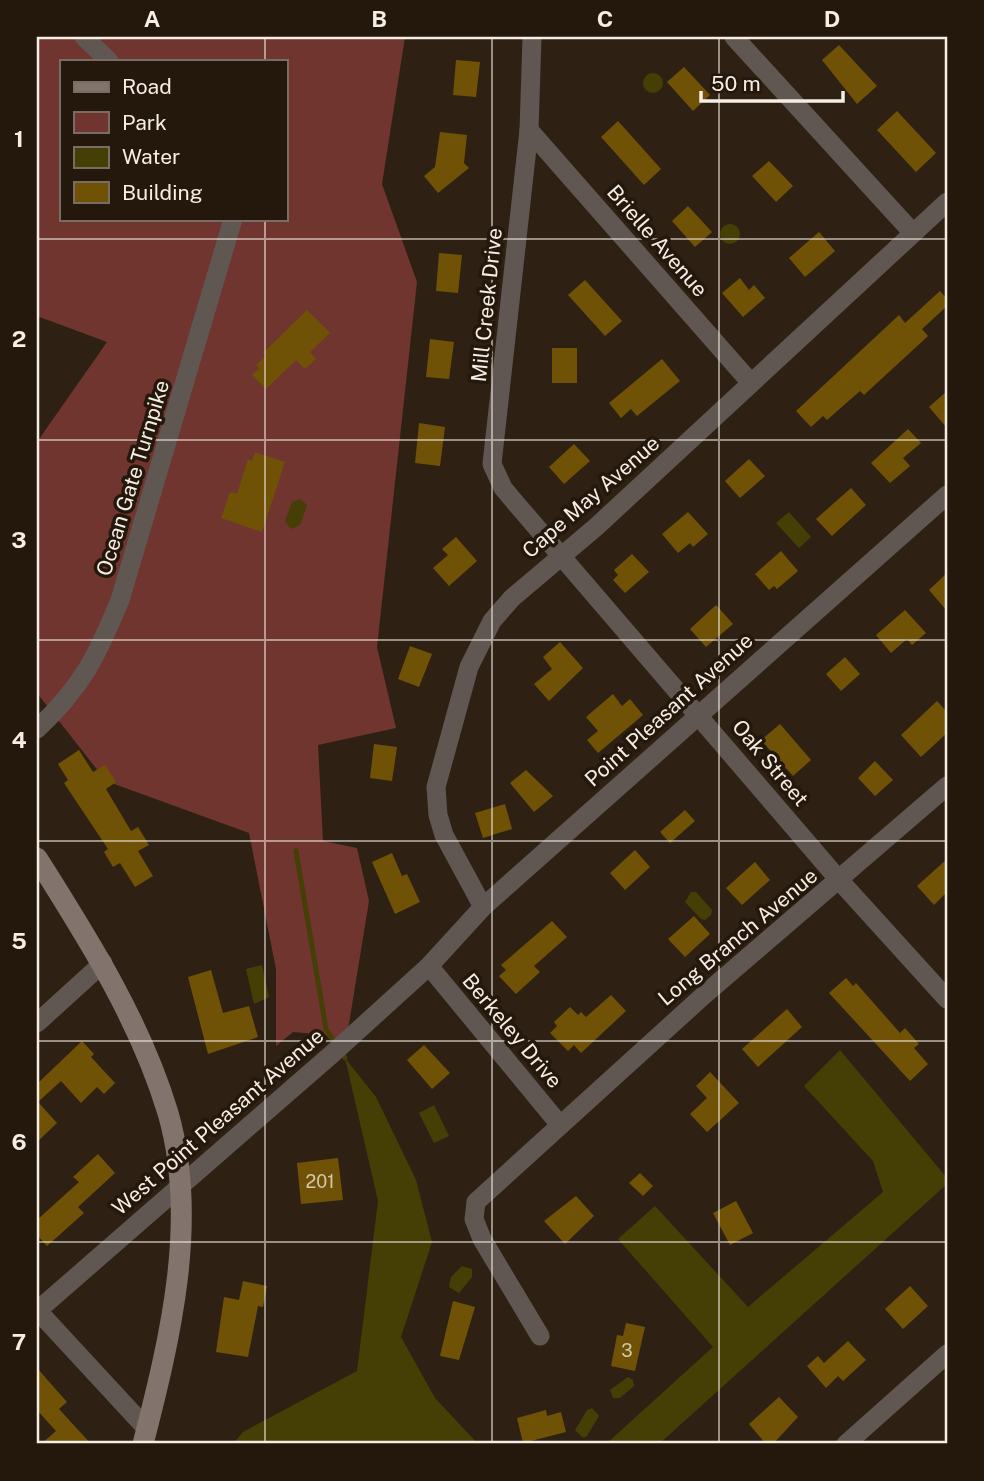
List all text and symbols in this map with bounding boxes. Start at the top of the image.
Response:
text: A [144,5,161,32]
text: B [371,5,387,32]
text: C [597,5,613,32]
text: D [824,5,840,32]
legend [60,60,287,220]
scale bar [701,60,842,104]
text: 50 m [711,71,761,96]
text: Road [122,74,172,99]
text: Park [122,110,167,135]
text: 1 [14,125,24,152]
text: Water [122,144,180,169]
text: Building [122,180,203,205]
street label: Brielle Avenue [602,180,713,302]
street label: Mill Creek Drive [466,227,507,383]
text: 2 [12,325,26,352]
street label: Ocean Gate Turnpike [91,377,174,579]
street label: Cape May Avenue [517,430,664,563]
text: 3 [11,526,27,553]
street label: Point Pleasant Avenue [580,628,758,792]
street label: Oak Street [727,714,814,811]
text: 4 [11,726,27,753]
street label: Long Branch Avenue [653,863,822,1011]
text: 5 [11,927,27,954]
street label: Berkeley Drive [457,968,567,1093]
street label: West Point Pleasant Avenue [107,1023,328,1220]
text: 6 [11,1128,27,1155]
house number: 201 [305,1171,335,1192]
text: 7 [12,1328,26,1355]
house number: 3 [621,1340,633,1361]

